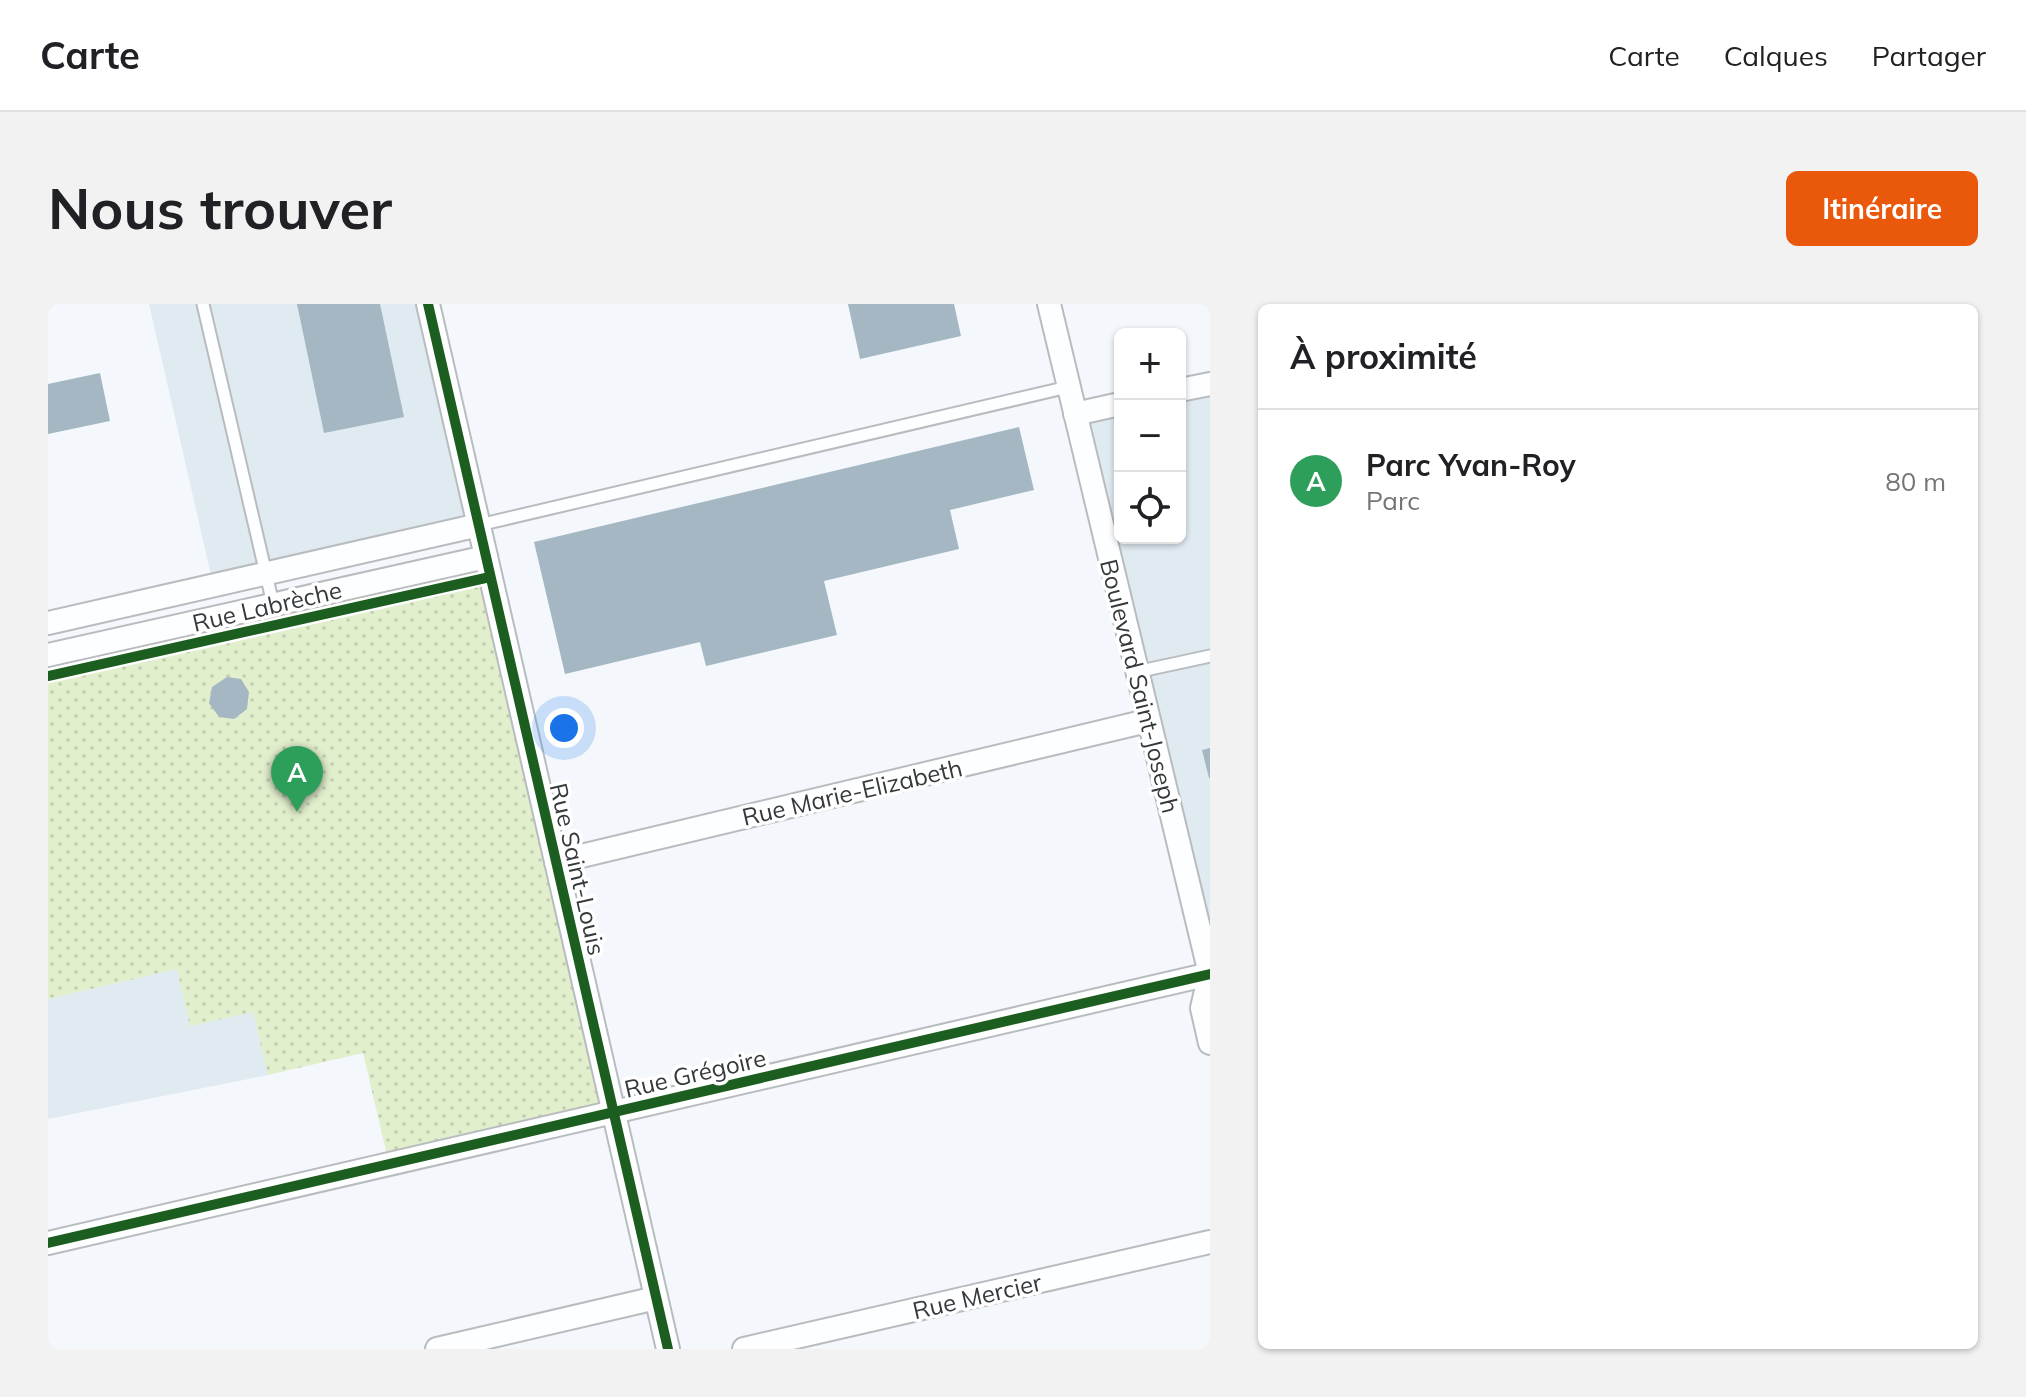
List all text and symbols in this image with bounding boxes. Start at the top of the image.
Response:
text: Carte [40,31,140,79]
text: Carte [1608,38,1680,73]
text: Calques [1724,38,1828,73]
text: Partager [1872,38,1986,73]
button: Itinéraire [1786,171,1978,246]
text: Nous trouver [48,173,392,243]
map controls [1114,328,1186,544]
button: + [1114,328,1186,400]
text: À proximité [1290,335,1477,378]
button: − [1114,400,1186,472]
text: Parc Yvan-Roy [1366,446,1576,484]
text: A [1306,465,1326,498]
text: 80 m [1885,465,1946,498]
button: locate [1114,472,1186,544]
text: Parc [1366,484,1420,517]
street label: Boulevard Saint-Joseph [1094,556,1186,816]
street label: Rue Labrèche [189,574,345,638]
your location [544,708,584,748]
pin: A [271,746,323,812]
street label: Rue Marie-Elizabeth [739,752,965,832]
street label: Rue Saint-Louis [544,780,612,958]
street label: Rue Grégoire [621,1042,769,1104]
street label: Rue Mercier [910,1267,1045,1325]

